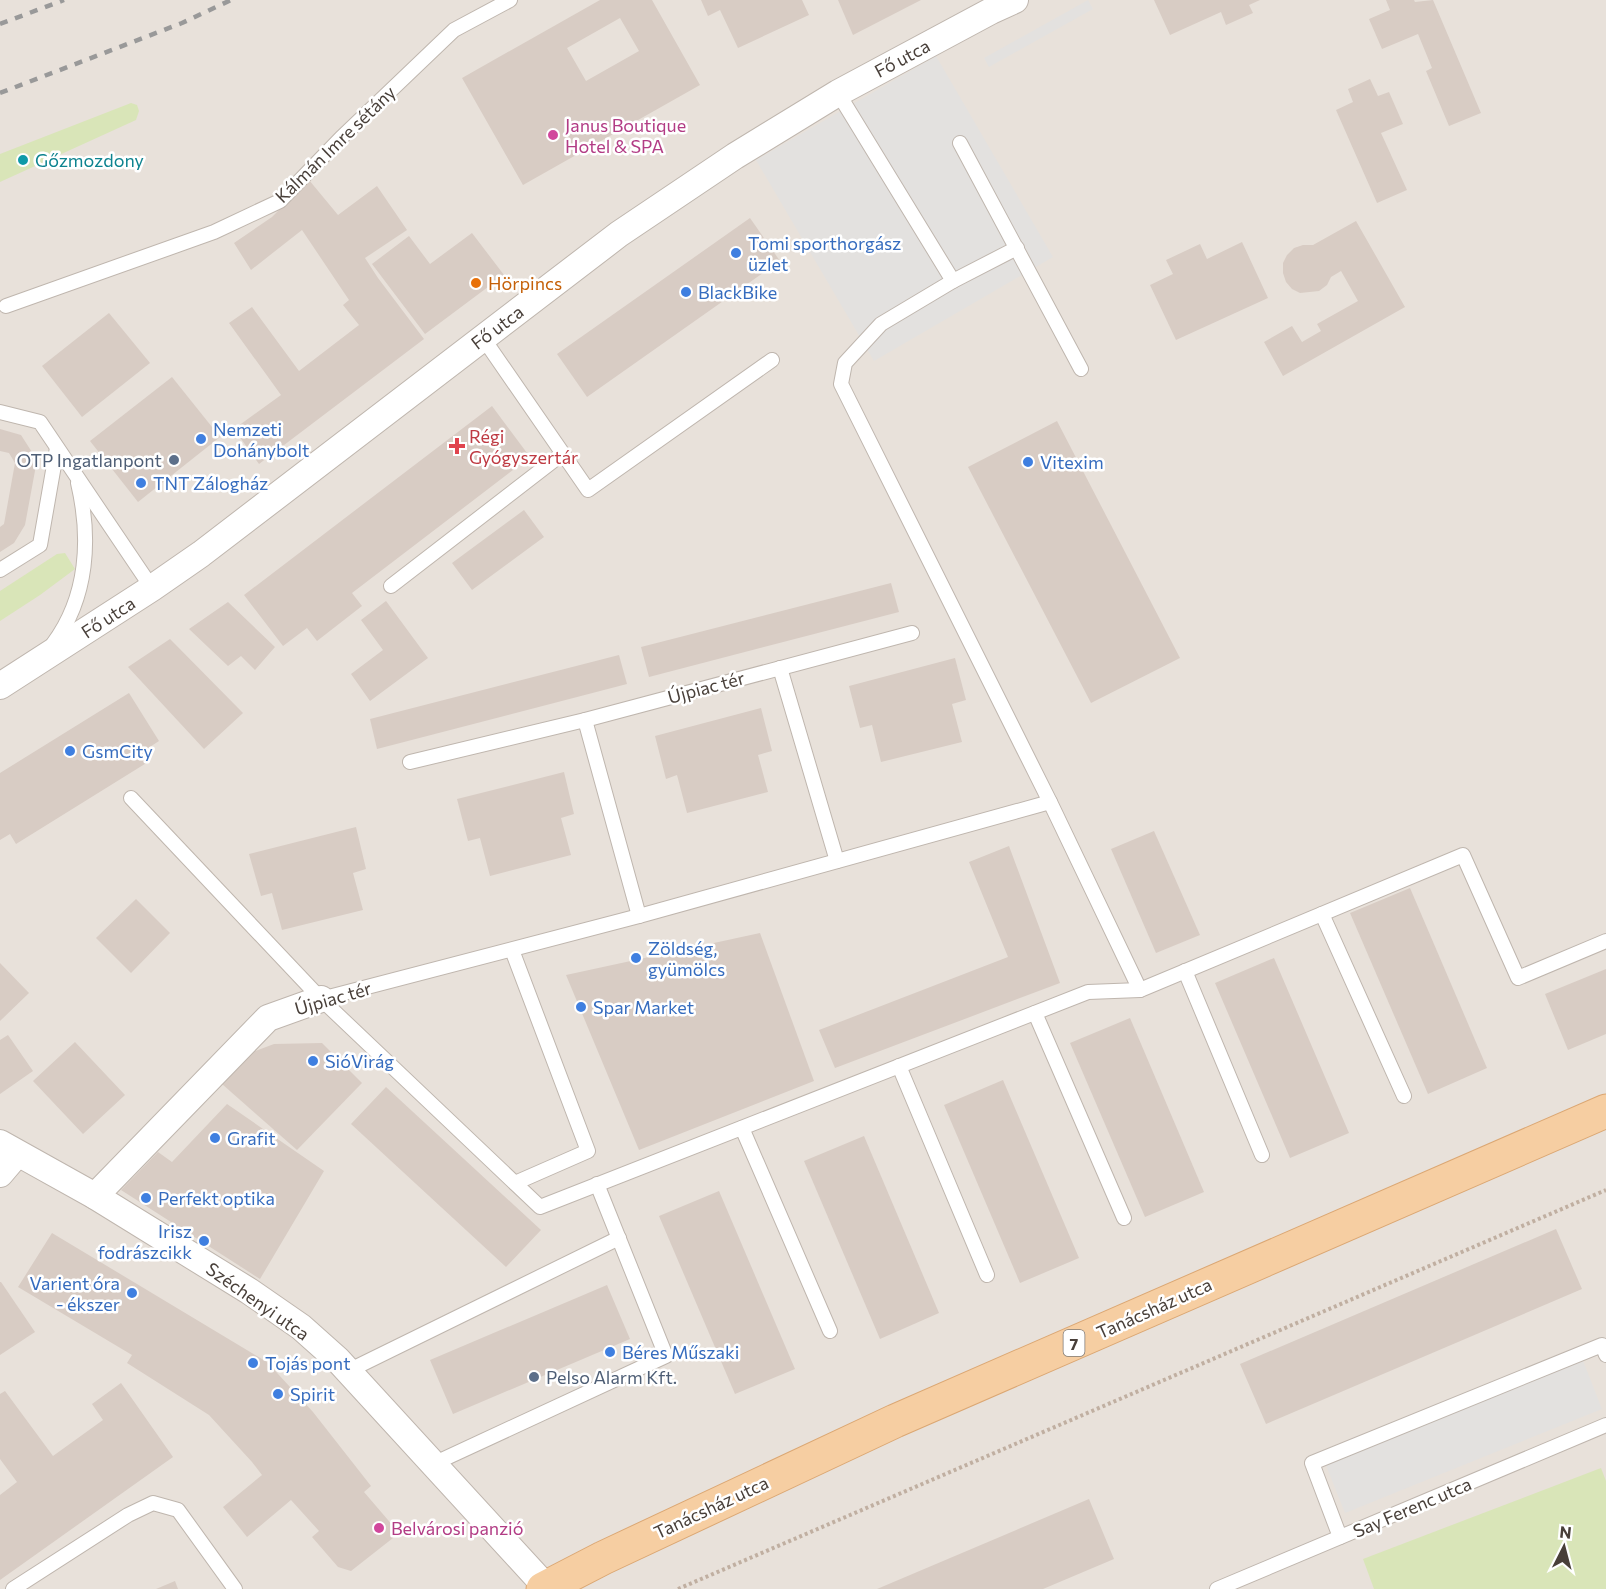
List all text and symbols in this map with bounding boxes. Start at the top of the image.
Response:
street label: Fő utca [870,34,934,82]
street label: Kálmán Imre sétány [270,81,400,207]
place label: Janus Boutique Hotel & SPA [565,114,686,157]
marker: Janus Boutique Hotel & SPA [546,128,560,142]
place label: Gőzmozdony [35,149,144,171]
marker: Gőzmozdony [16,153,30,167]
place label: Tomi sporthorgász üzlet [748,232,901,275]
marker: Tomi sporthorgász üzlet [729,246,743,260]
place label: Hörpincs [488,272,562,294]
marker: Hörpincs [469,276,483,290]
place label: BlackBike [698,281,777,303]
marker: BlackBike [679,285,693,299]
street label: Fő utca [467,300,527,354]
place label: Nemzeti Dohánybolt [213,418,309,461]
place label: Régi Gyógyszertár [469,425,578,468]
marker: Nemzeti Dohánybolt [194,432,208,446]
marker: Régi Gyógyszertár [450,439,464,453]
place label: OTP Ingatlanpont [16,449,162,471]
place label: Vitexim [1040,451,1104,473]
marker: OTP Ingatlanpont [167,453,181,467]
marker: Vitexim [1021,455,1035,469]
place label: TNT Zálogház [153,472,268,494]
marker: TNT Zálogház [134,476,148,490]
street label: Fő utca [77,591,139,643]
street label: Újpiac tér [665,666,747,708]
place label: GsmCity [82,740,153,762]
marker: GsmCity [63,744,77,758]
place label: Zöldség, gyümölcs [648,937,725,980]
marker: Zöldség, gyümölcs [629,951,643,965]
street label: Újpiac tér [292,977,374,1019]
place label: Spar Market [593,996,694,1018]
marker: Spar Market [574,1000,588,1014]
place label: SióVirág [325,1050,394,1072]
marker: SióVirág [306,1054,320,1068]
place label: Grafit [227,1127,276,1149]
marker: Grafit [208,1131,222,1145]
place label: Perfekt optika [158,1187,275,1209]
marker: Perfekt optika [139,1191,153,1205]
place label: Irisz fodrászcikk [98,1220,192,1263]
marker: Irisz fodrászcikk [197,1234,211,1248]
street label: Széchenyi utca [202,1257,314,1345]
place label: Varient óra - ékszer [30,1272,120,1315]
street label: Tanácsház utca [1093,1273,1215,1343]
marker: Varient óra - ékszer [125,1286,139,1300]
road number: 7 [1064,1330,1084,1356]
place label: Béres Műszaki [622,1341,739,1363]
marker: Béres Műszaki [603,1345,617,1359]
place label: Tojás pont [265,1352,351,1374]
marker: Tojás pont [246,1356,260,1370]
place label: Pelso Alarm Kft. [546,1366,677,1388]
marker: Pelso Alarm Kft. [527,1370,541,1384]
place label: Spirit [290,1383,335,1405]
marker: Spirit [271,1387,285,1401]
street label: Tanácsház utca [650,1471,772,1543]
street label: Say Ferenc utca [1349,1472,1475,1542]
place label: Belvárosi panzió [391,1517,524,1539]
north arrow [1534,1517,1594,1577]
marker: Belvárosi panzió [372,1521,386,1535]
text: N [1559,1522,1573,1542]

